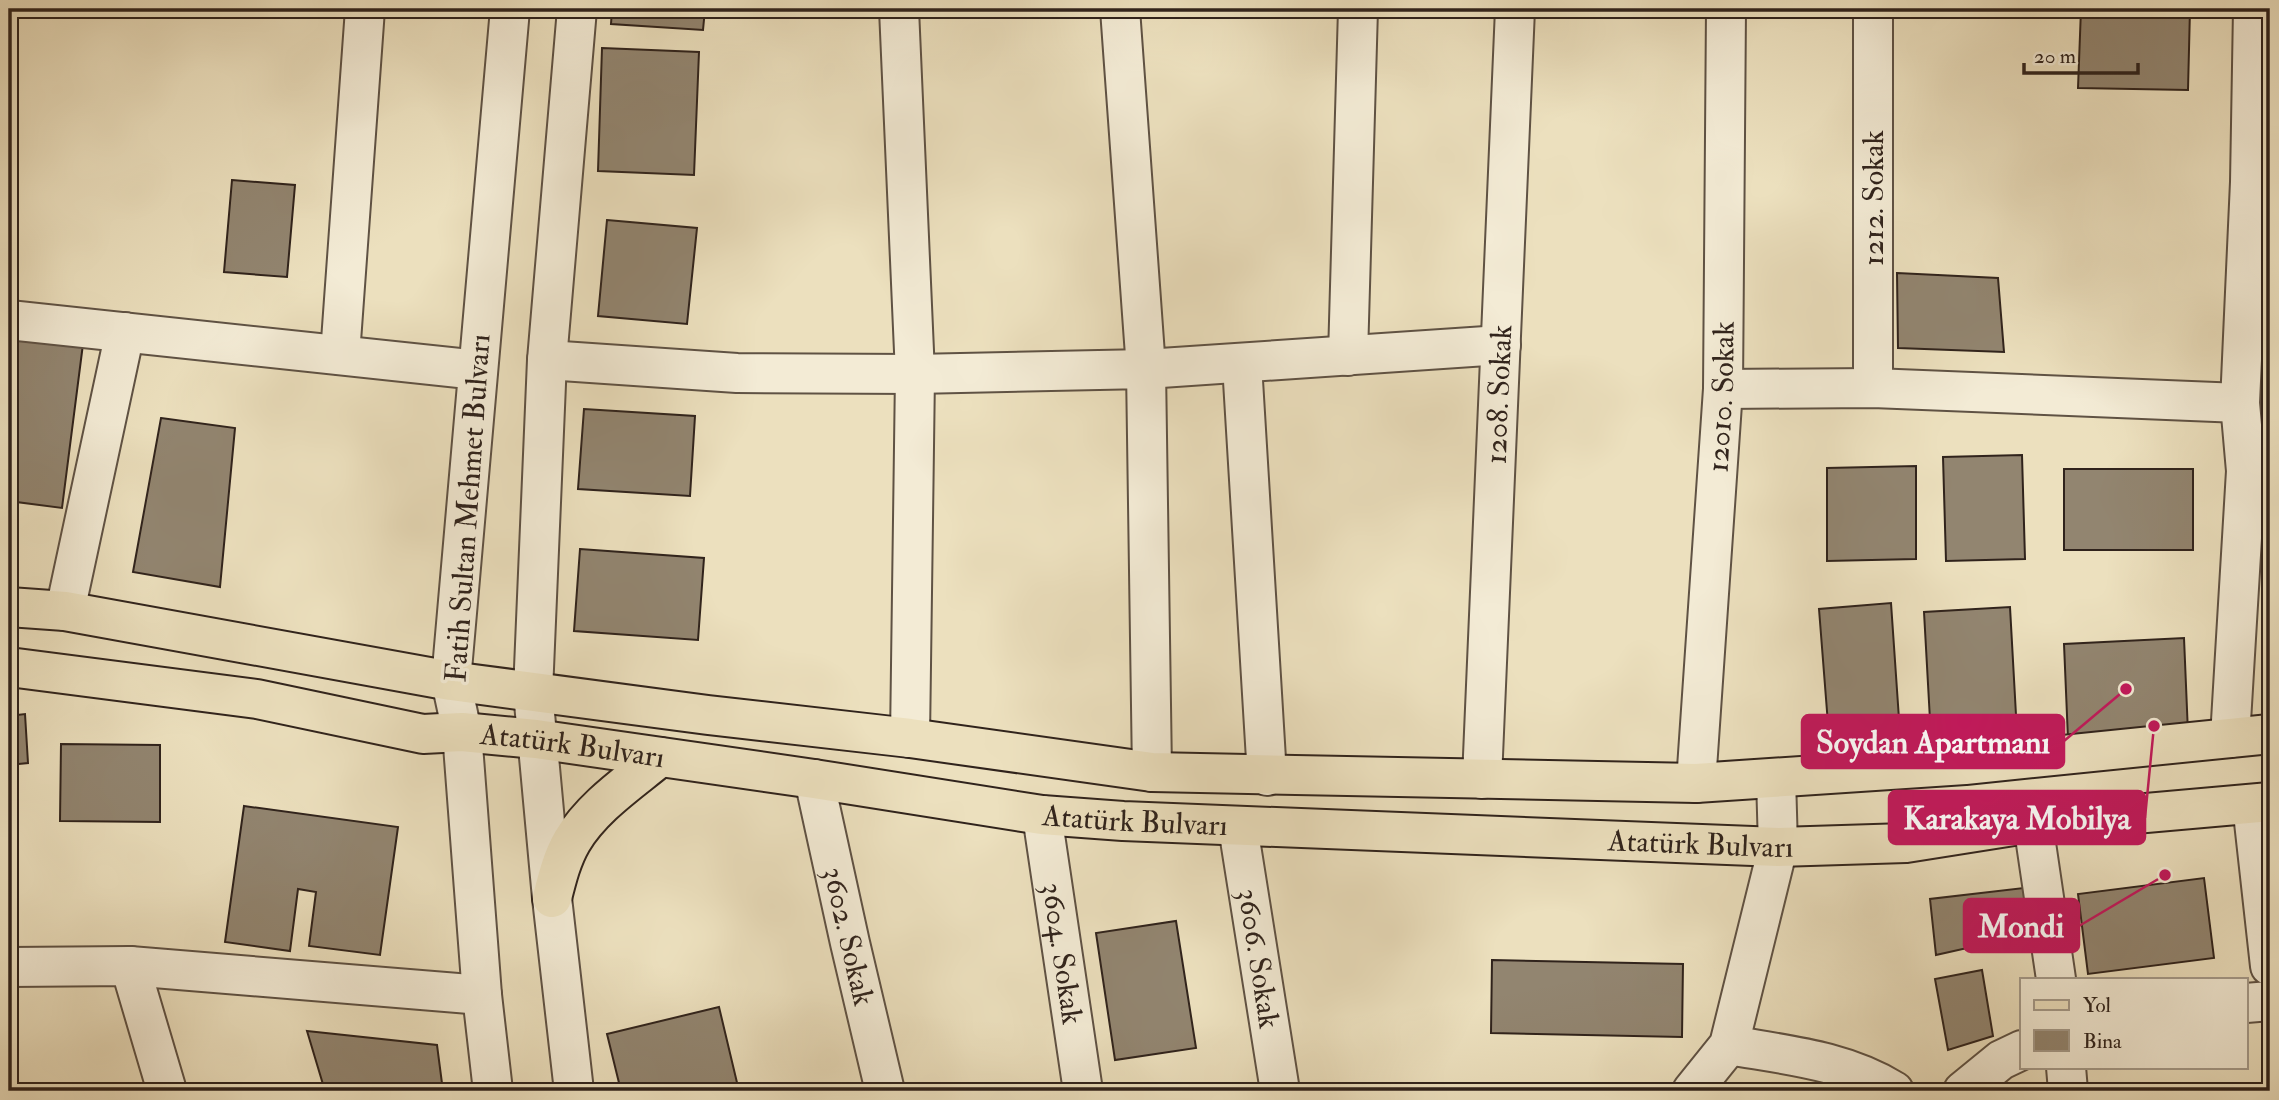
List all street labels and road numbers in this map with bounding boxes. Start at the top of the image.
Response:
street label: 1212. Sokak [1855,130,1892,266]
street label: 12010. Sokak [1699,321,1742,474]
street label: 1208. Sokak [1477,324,1520,465]
street label: Fatih Sultan Mehmet Bulvarı [437,333,499,683]
street label: Atatürk Bulvarı [478,715,667,776]
street label: Atatürk Bulvarı [1040,797,1228,844]
street label: Atatürk Bulvarı [1606,822,1794,866]
street label: 3602. Sokak [815,863,883,1009]
street label: 3604. Sokak [1034,880,1091,1027]
street label: 3606. Sokak [1230,886,1288,1031]

